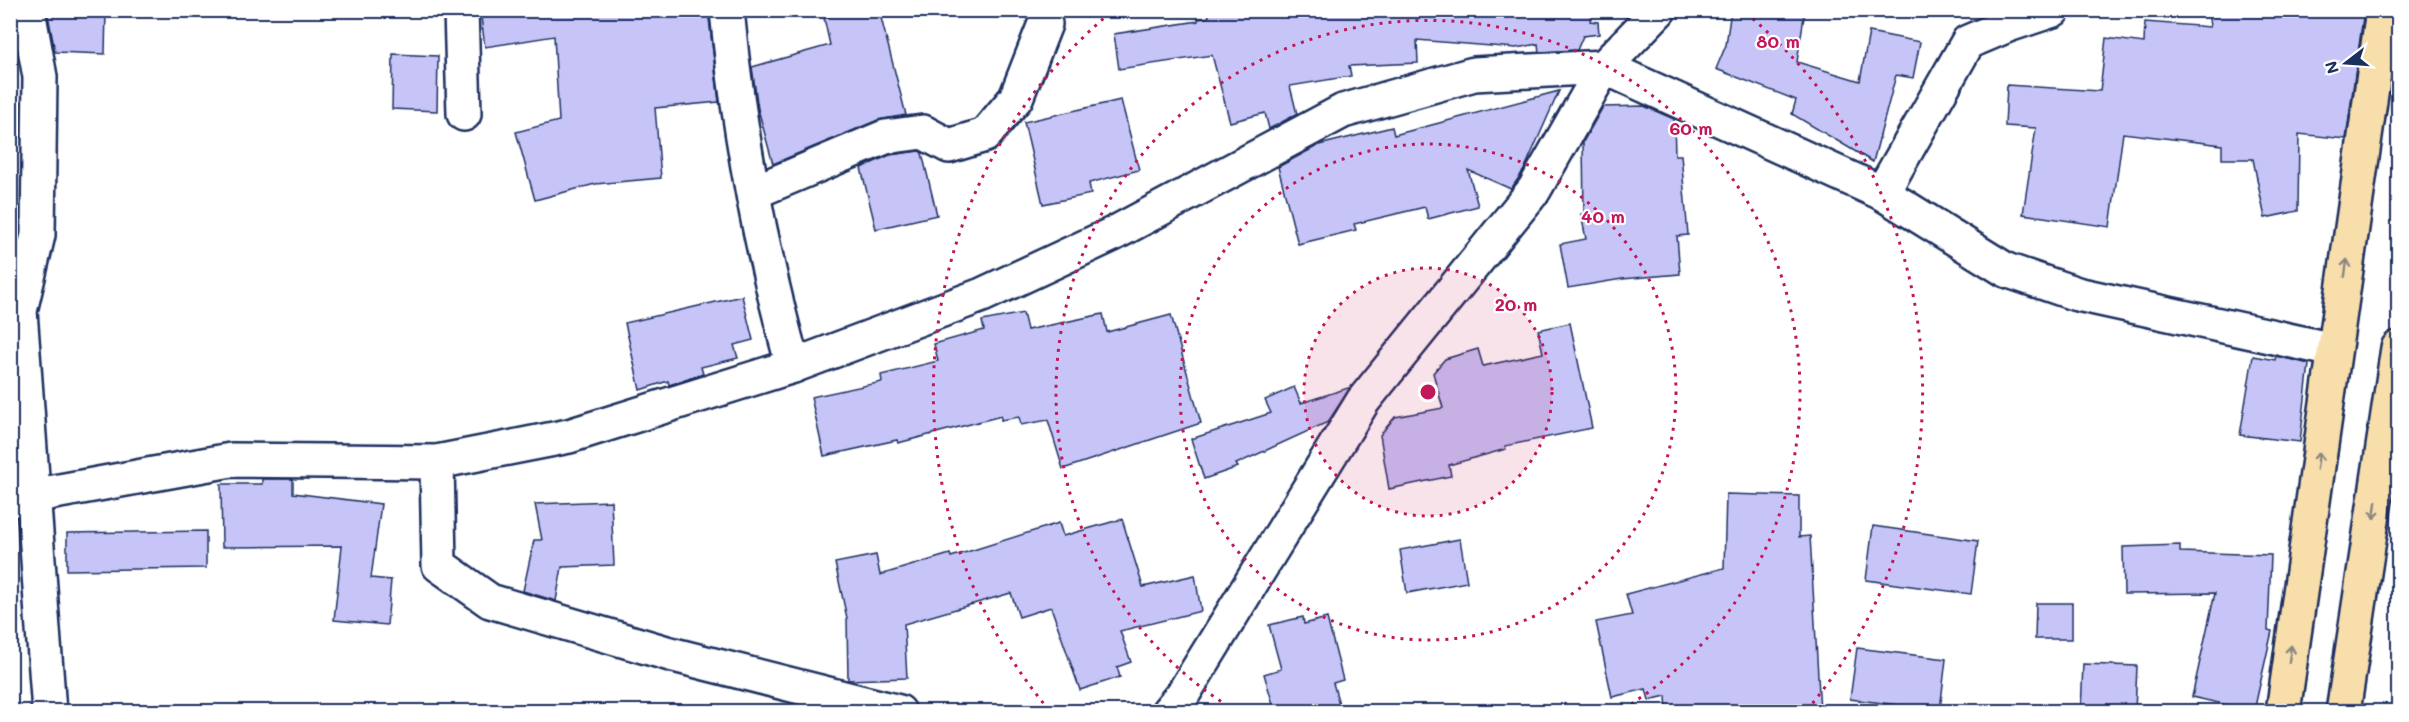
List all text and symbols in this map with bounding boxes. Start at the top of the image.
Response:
text: 80 m [1756,29,1800,53]
north arrow [2316,33,2376,93]
text: N [2319,59,2343,76]
text: 60 m [1669,116,1713,140]
text: 40 m [1581,204,1625,228]
one-way arrow [2341,258,2352,278]
text: 20 m [1495,292,1537,316]
centre of rings [1418,382,1438,402]
one-way arrow [2313,451,2324,471]
one-way arrow [2369,500,2380,520]
one-way arrow [2285,644,2296,664]

